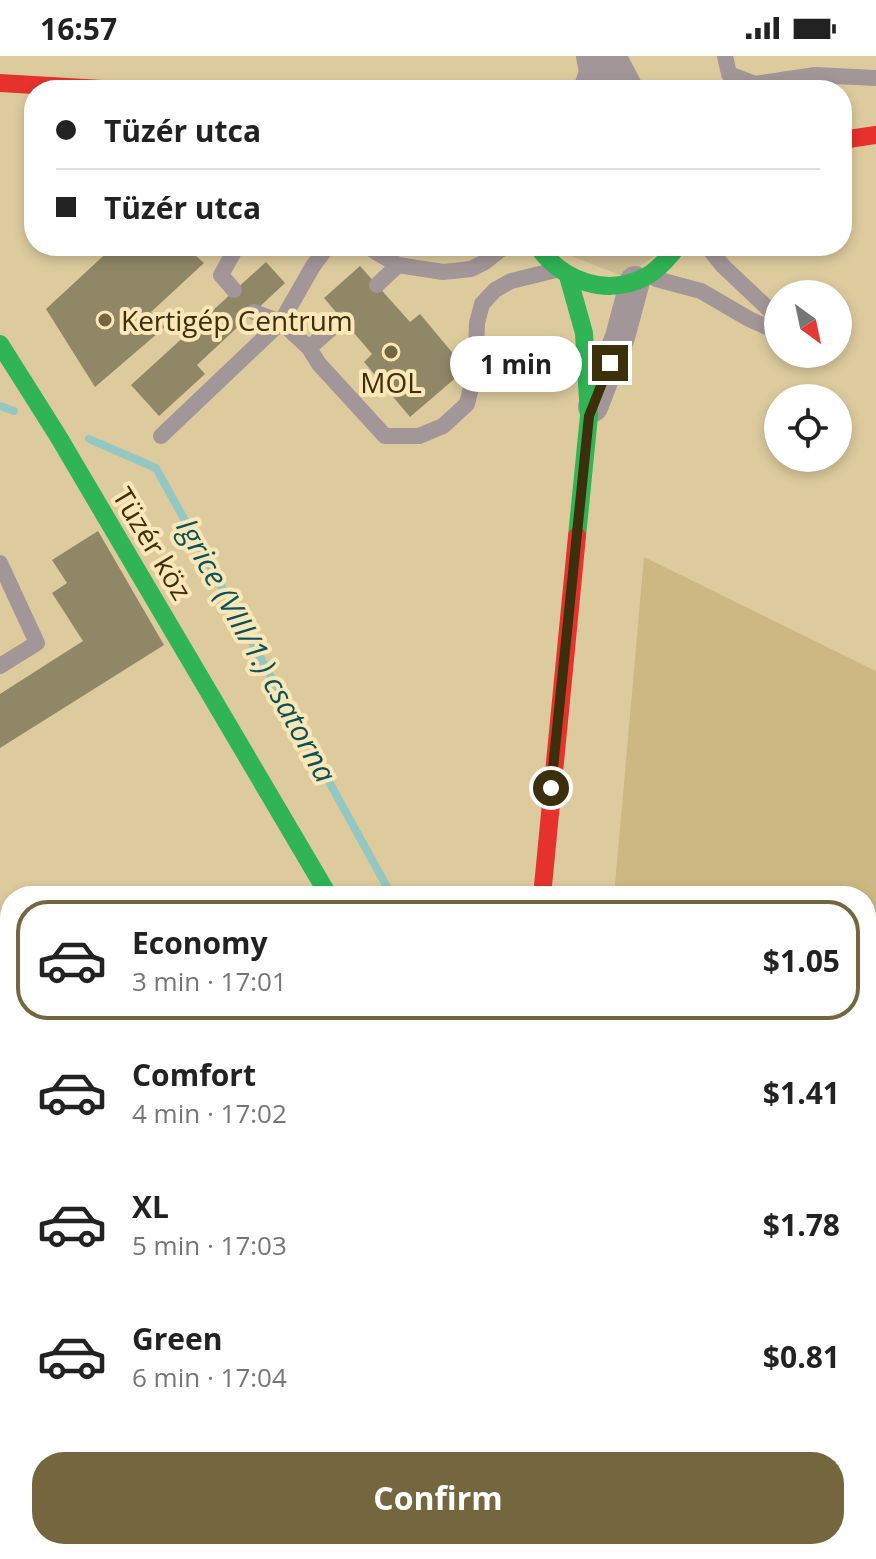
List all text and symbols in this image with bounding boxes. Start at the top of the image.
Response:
text: 16:57 [40,8,117,49]
text: Tüzér utca [104,110,261,151]
text: Tüzér utca [104,187,261,228]
north arrow [764,280,852,368]
map controls [764,280,852,472]
place label: Kertigép Centrum [121,301,353,339]
marker: Kertigép Centrum [96,311,114,329]
callout: 1 min [450,335,582,391]
marker: MOL [382,343,400,361]
route end [592,345,628,381]
text: 1 min [480,346,552,382]
place label: MOL [360,363,422,401]
button: locate [764,384,852,472]
street label: Tüzér köz [105,480,201,606]
water label: Igrice (VIII/1.) csatorna [167,511,347,789]
route start [533,770,569,806]
text: Economy [132,922,268,963]
icon: car [36,924,108,996]
text: $1.05 [763,940,840,981]
text: 3 min · 17:01 [132,963,287,999]
text: Comfort [132,1054,256,1095]
icon: car [36,1056,108,1128]
text: $1.41 [763,1072,840,1113]
text: 4 min · 17:02 [132,1095,287,1131]
text: XL [132,1186,169,1227]
icon: car [36,1188,108,1260]
text: $1.78 [763,1204,840,1245]
text: 5 min · 17:03 [132,1227,287,1263]
text: Green [132,1318,223,1359]
icon: car [36,1320,108,1392]
text: $0.81 [763,1336,840,1377]
text: 6 min · 17:04 [132,1359,287,1395]
button: Confirm [32,1452,844,1544]

